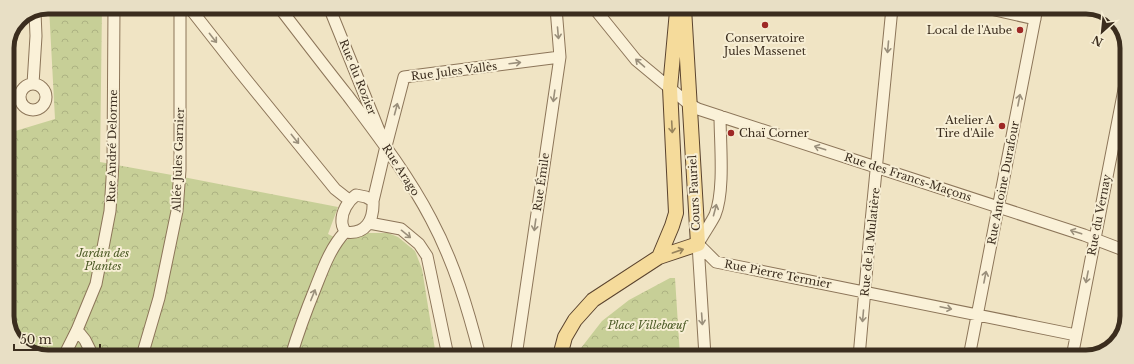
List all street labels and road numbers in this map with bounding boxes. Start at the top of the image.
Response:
street label: Rue du Rozier [336,37,380,118]
street label: Rue Jules Vallès [410,59,498,83]
street label: Rue André Delorme [104,89,120,203]
street label: Allée Jules Garnier [169,107,187,214]
street label: Rue Antoine Durafour [984,119,1022,246]
street label: Rue Arago [379,142,423,198]
street label: Rue des Francs-Maçons [843,150,973,204]
street label: Rue Émile [530,152,552,212]
street label: Cours Fauriel [685,154,703,231]
street label: Rue du Vernay [1084,173,1114,257]
street label: Rue de la Mulatière [857,187,883,297]
street label: Rue Pierre Termier [723,257,834,291]

